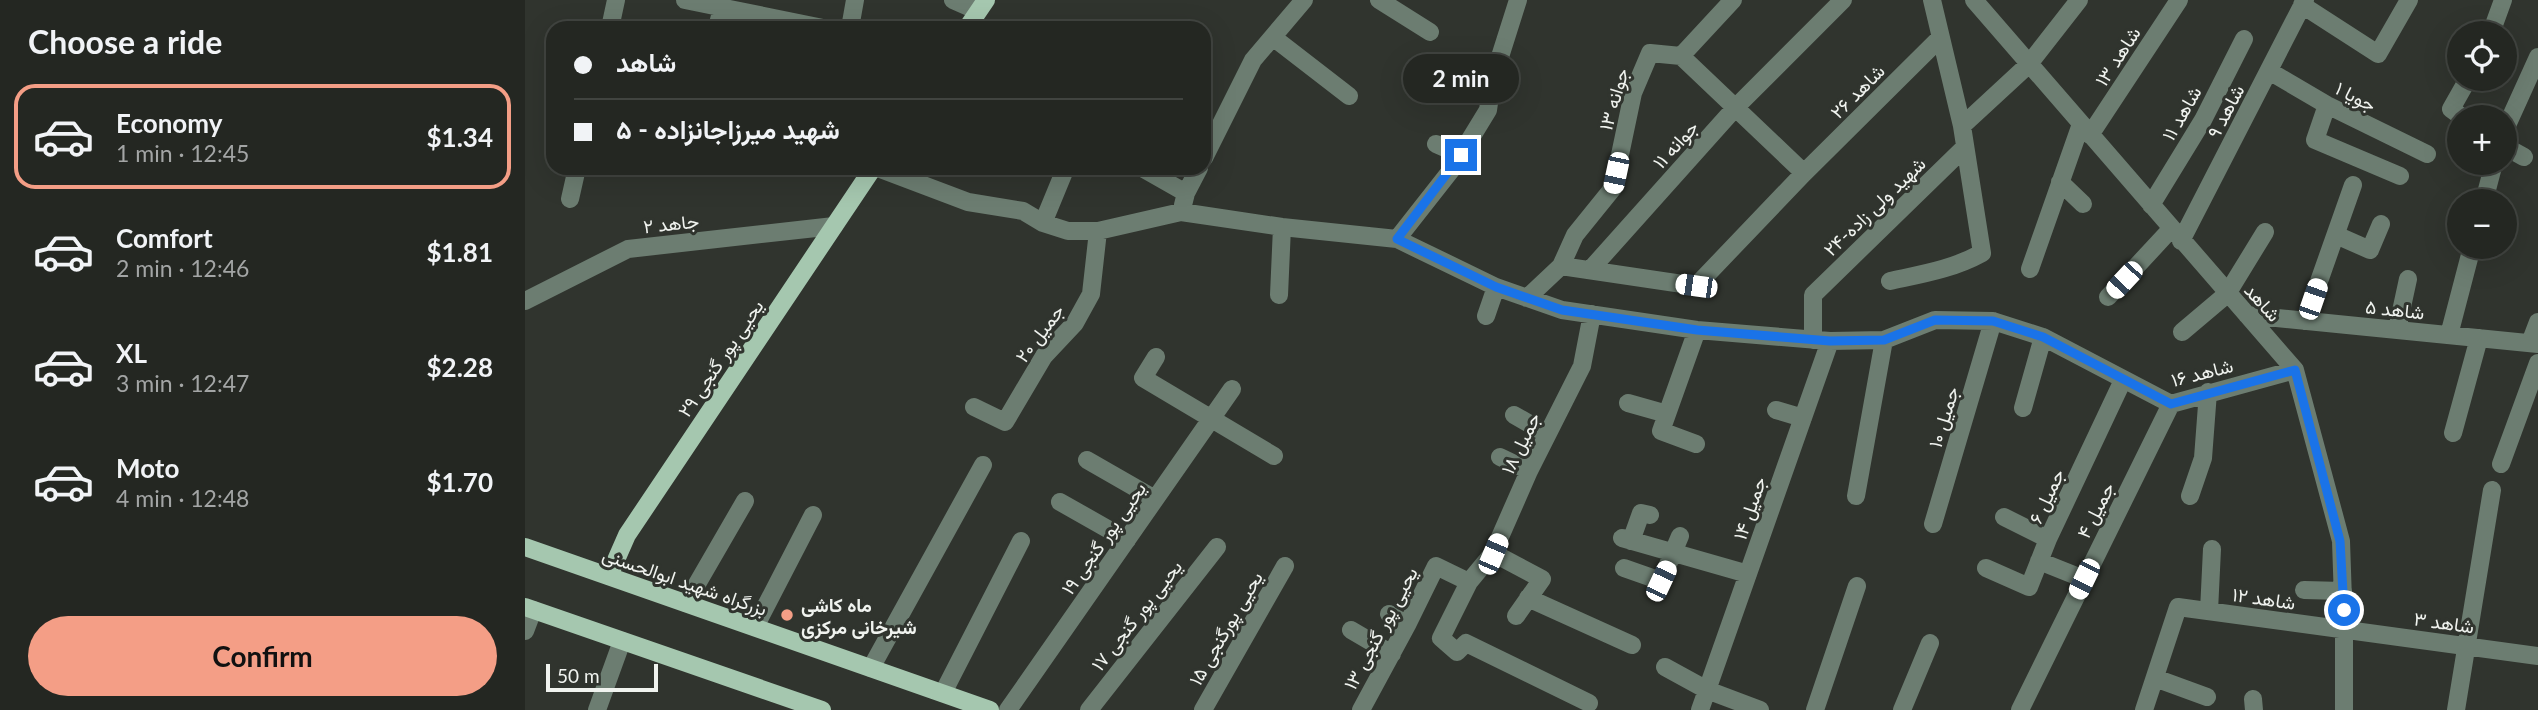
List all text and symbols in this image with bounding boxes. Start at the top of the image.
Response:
map controls [2447,21,2517,259]
button: locate [2447,21,2517,91]
text: Choose a ride [28,22,222,61]
street label: شاهد ۱۳ [2089,22,2145,90]
text: شاهد [616,46,676,78]
callout: 2 min [1403,54,1519,102]
street label: شاهد ۲۶ [1825,59,1889,123]
text: 2 min [1432,64,1490,92]
street label: جوانه ۱۳ [1593,65,1634,133]
street label: جویا ۱ [2331,76,2380,117]
street label: شاهد ۹ [2201,80,2249,142]
street label: شاهد ۱۱ [2156,82,2206,144]
icon: car [32,105,95,168]
button: + [2447,105,2517,175]
text: Economy [116,107,222,139]
text: شهید میرزاجانزاده - ۵ [616,113,840,145]
street label: جوانه ۱۱ [1647,115,1703,173]
text: $1.34 [427,121,493,153]
text: 1 min · 12:45 [116,139,249,167]
route end [1445,139,1477,171]
car [1602,150,1631,196]
street label: شهید ولی زاده-۲۴ [1818,152,1930,261]
button: − [2447,189,2517,259]
street label: جاهد ۲ [642,209,700,238]
icon: car [32,220,95,283]
text: Comfort [116,222,213,254]
text: $1.81 [427,236,493,268]
text: 2 min · 12:46 [116,254,249,282]
car [2102,257,2147,303]
car [1674,273,1719,299]
car [2297,276,2330,322]
street label: شاهد [2240,278,2286,326]
street label: شاهد ۵ [2364,294,2426,324]
street label: یحیی پور گنجی ۲۹ [672,295,770,423]
street label: جمیل ۲۰ [1010,299,1069,367]
icon: car [32,335,95,398]
text: XL [116,337,147,369]
text: $2.28 [427,351,493,383]
street label: شاهد ۱۶ [2169,353,2235,391]
text: 3 min · 12:47 [116,369,249,397]
street label: جمیل ۱۰ [1923,384,1964,450]
street label: جمیل ۱۸ [1495,409,1546,478]
icon: car [32,450,95,513]
text: Moto [116,452,179,484]
street label: جمیل ۶ [2023,465,2070,528]
text: $1.70 [427,466,493,498]
street label: جمیل ۱۴ [1728,473,1771,543]
street label: یحیی پور گنجی ۱۹ [1056,477,1153,600]
street label: جمیل ۴ [2071,478,2120,542]
text: 4 min · 12:48 [116,484,249,512]
car [1476,531,1511,577]
street label: بزرگراه شهید ابوالحسنی [599,542,770,621]
street label: یحیی پور گنجی ۱۷ [1086,555,1189,677]
car [2066,556,2103,602]
car [1643,558,1680,604]
street label: یحیی پور گنجی ۱۳ [1338,563,1425,695]
street label: یحیی پورگنجی ۱۵ [1183,567,1269,690]
street label: شاهد ۱۲ [2231,582,2297,614]
place label: ماه کاشی شیرخانی مرکزی [801,593,917,640]
route start [2328,594,2360,626]
street label: شاهد ۳ [2412,606,2476,638]
marker: ماه کاشی شیرخانی مرکزی [779,607,795,623]
button: Confirm [28,616,497,696]
scale bar [546,661,658,693]
text: 50 m [557,664,600,687]

